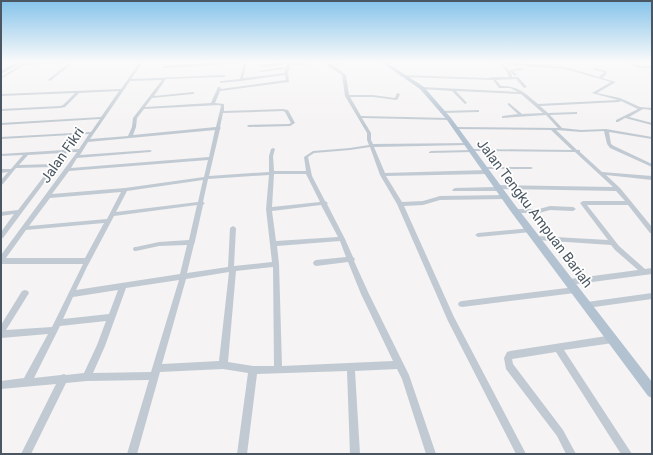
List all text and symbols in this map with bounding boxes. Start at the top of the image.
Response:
street label: Jalan Fikri [37,124,87,186]
street label: Jalan Tengku Ampuan Bariah [474,136,596,290]

